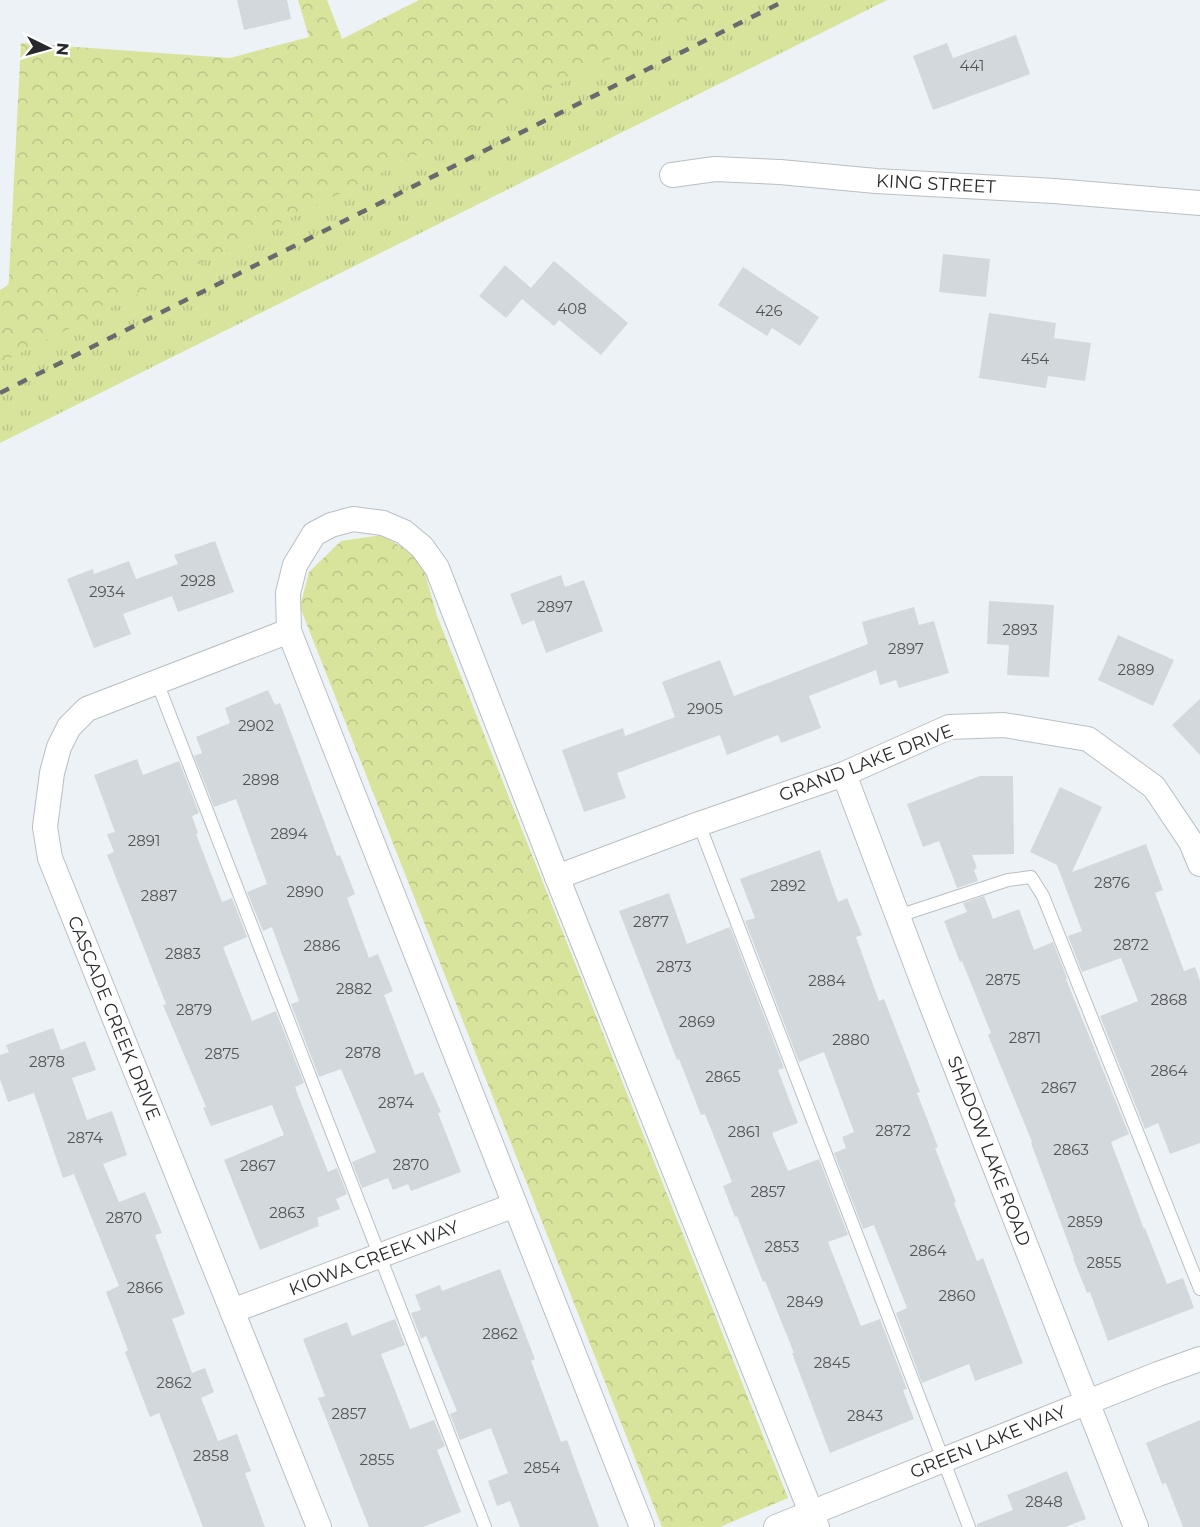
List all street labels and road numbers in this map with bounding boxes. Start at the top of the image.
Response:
street label: KING STREET [875,170,997,198]
street label: GRAND LAKE DRIVE [776,720,956,806]
street label: CASCADE CREEK DRIVE [63,913,165,1123]
street label: SHADOW LAKE ROAD [943,1053,1035,1249]
street label: KIOWA CREEK WAY [286,1215,463,1301]
street label: GREEN LAKE WAY [907,1400,1070,1483]

